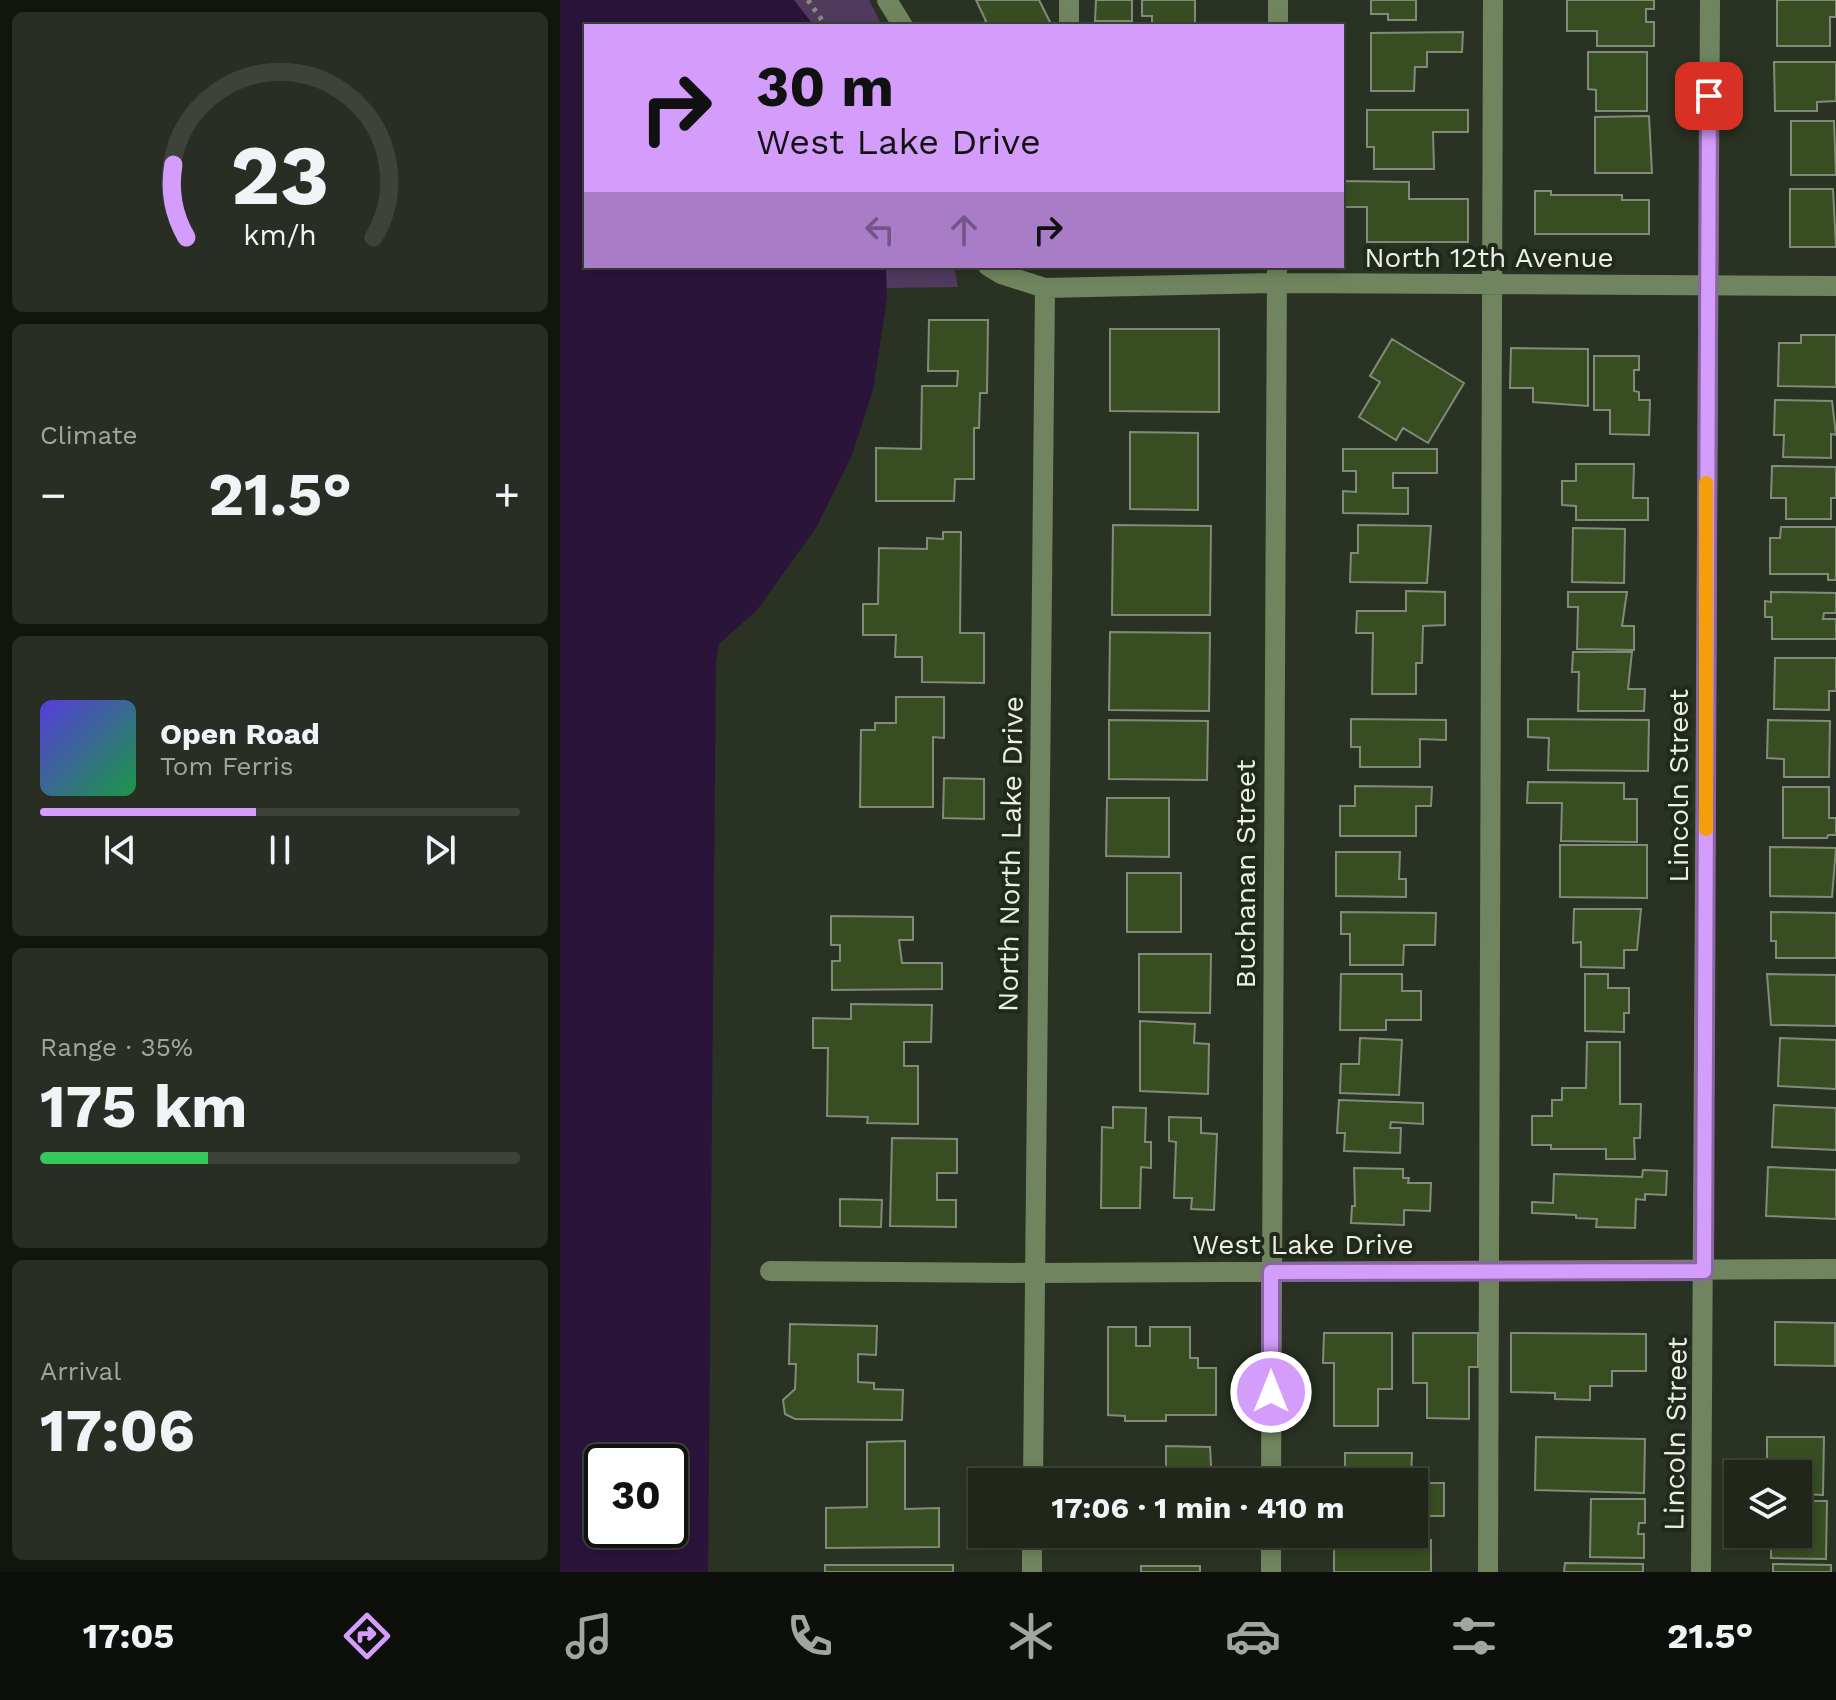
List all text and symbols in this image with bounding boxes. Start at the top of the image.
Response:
text: 30 m [756,54,894,120]
icon: right [624,56,728,160]
pin [1675,62,1743,130]
icon: arrive [1687,74,1731,118]
text: West Lake Drive [756,121,1041,163]
text: 23 [231,127,329,224]
icon: left [858,208,902,252]
icon: ahead [942,208,986,252]
icon: right [1026,208,1070,252]
text: km/h [243,218,317,252]
street label: North 12th Avenue [1364,241,1614,274]
text: Climate [40,420,138,450]
text: 21.5° [208,459,352,530]
text: − [40,469,67,521]
text: + [493,469,520,521]
street label: Lincoln Street [1662,689,1695,883]
street label: North North Lake Drive [991,696,1030,1012]
text: Open Road [160,716,320,751]
text: Tom Ferris [160,751,293,781]
street label: Buchanan Street [1229,759,1262,988]
icon: previous [98,828,142,872]
icon: pause [258,828,302,872]
icon: next [418,828,462,872]
text: Range · 35% [40,1032,193,1062]
text: 175 km [40,1071,248,1142]
street label: West Lake Drive [1192,1228,1414,1261]
street label: Lincoln Street [1657,1337,1694,1531]
position arrow [1229,1350,1313,1434]
text: Arrival [40,1356,121,1386]
text: 17:06 [40,1395,195,1466]
speed limit sign: 30 [584,1444,688,1548]
map controls [1724,1460,1812,1548]
button: layers [1724,1460,1812,1548]
text: 17:06 · 1 min · 410 m [1052,1490,1344,1525]
icon: directions [339,1608,395,1664]
icon: music [561,1608,617,1664]
icon: phone [782,1608,838,1664]
icon: climate [1003,1608,1059,1664]
icon: car [1225,1608,1281,1664]
icon: filters [1446,1608,1502,1664]
text: 17:05 [83,1615,174,1657]
text: 21.5° [1667,1615,1753,1657]

